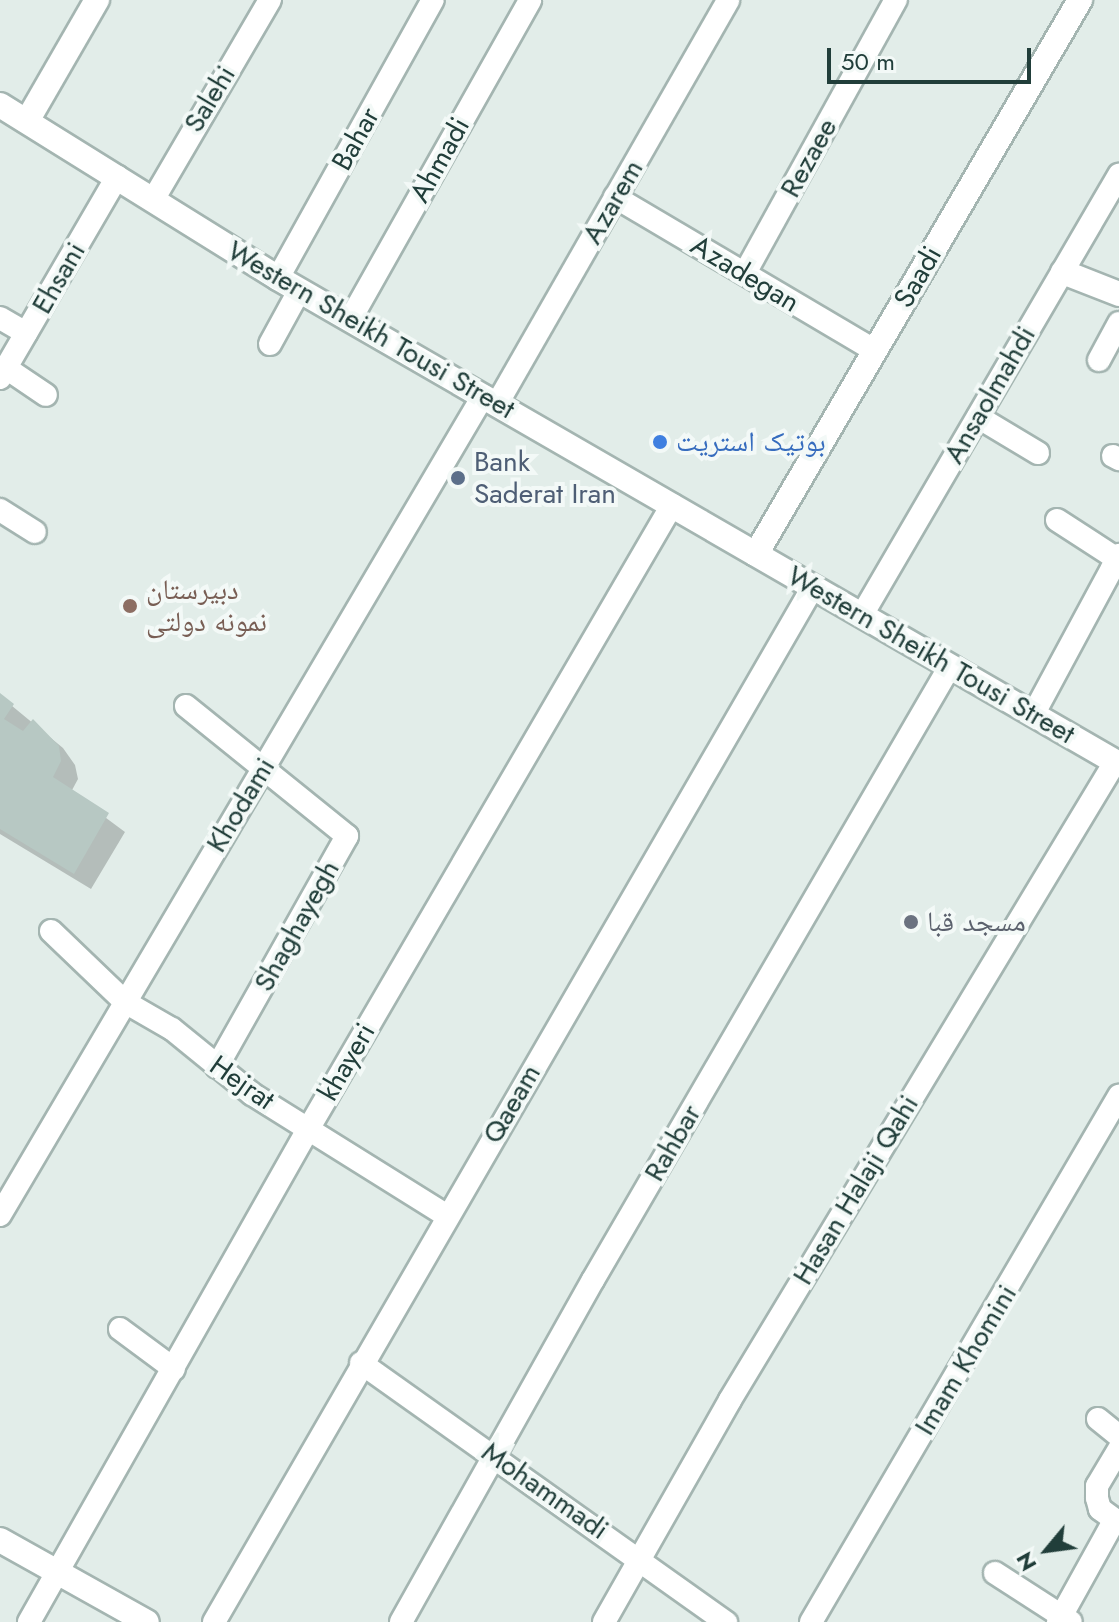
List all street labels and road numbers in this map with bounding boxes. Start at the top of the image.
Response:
street label: Salehi [177,60,243,138]
street label: Bahar [325,102,387,176]
street label: Ahmadi [403,112,477,208]
street label: Rezaee [774,113,844,203]
street label: Azarem [576,154,650,250]
street label: Azadegan [685,229,805,319]
street label: Western Sheikh Tousi Street [221,234,521,426]
street label: Ehsani [25,236,93,320]
street label: Saadi [887,240,949,314]
street label: Ansaolmahdi [937,320,1043,470]
street label: Western Sheikh Tousi Street [781,559,1081,751]
street label: Khodami [200,752,282,858]
street label: Shaghayegh [247,855,347,997]
street label: khayeri [312,1017,382,1107]
street label: Hejrat [203,1049,281,1117]
street label: Qaeam [476,1059,548,1149]
street label: Hasan Halaji Qahi [786,1089,926,1291]
street label: Rahbar [638,1099,708,1187]
street label: Imam Khomini [908,1279,1024,1441]
street label: Mohammadi [475,1435,615,1547]

